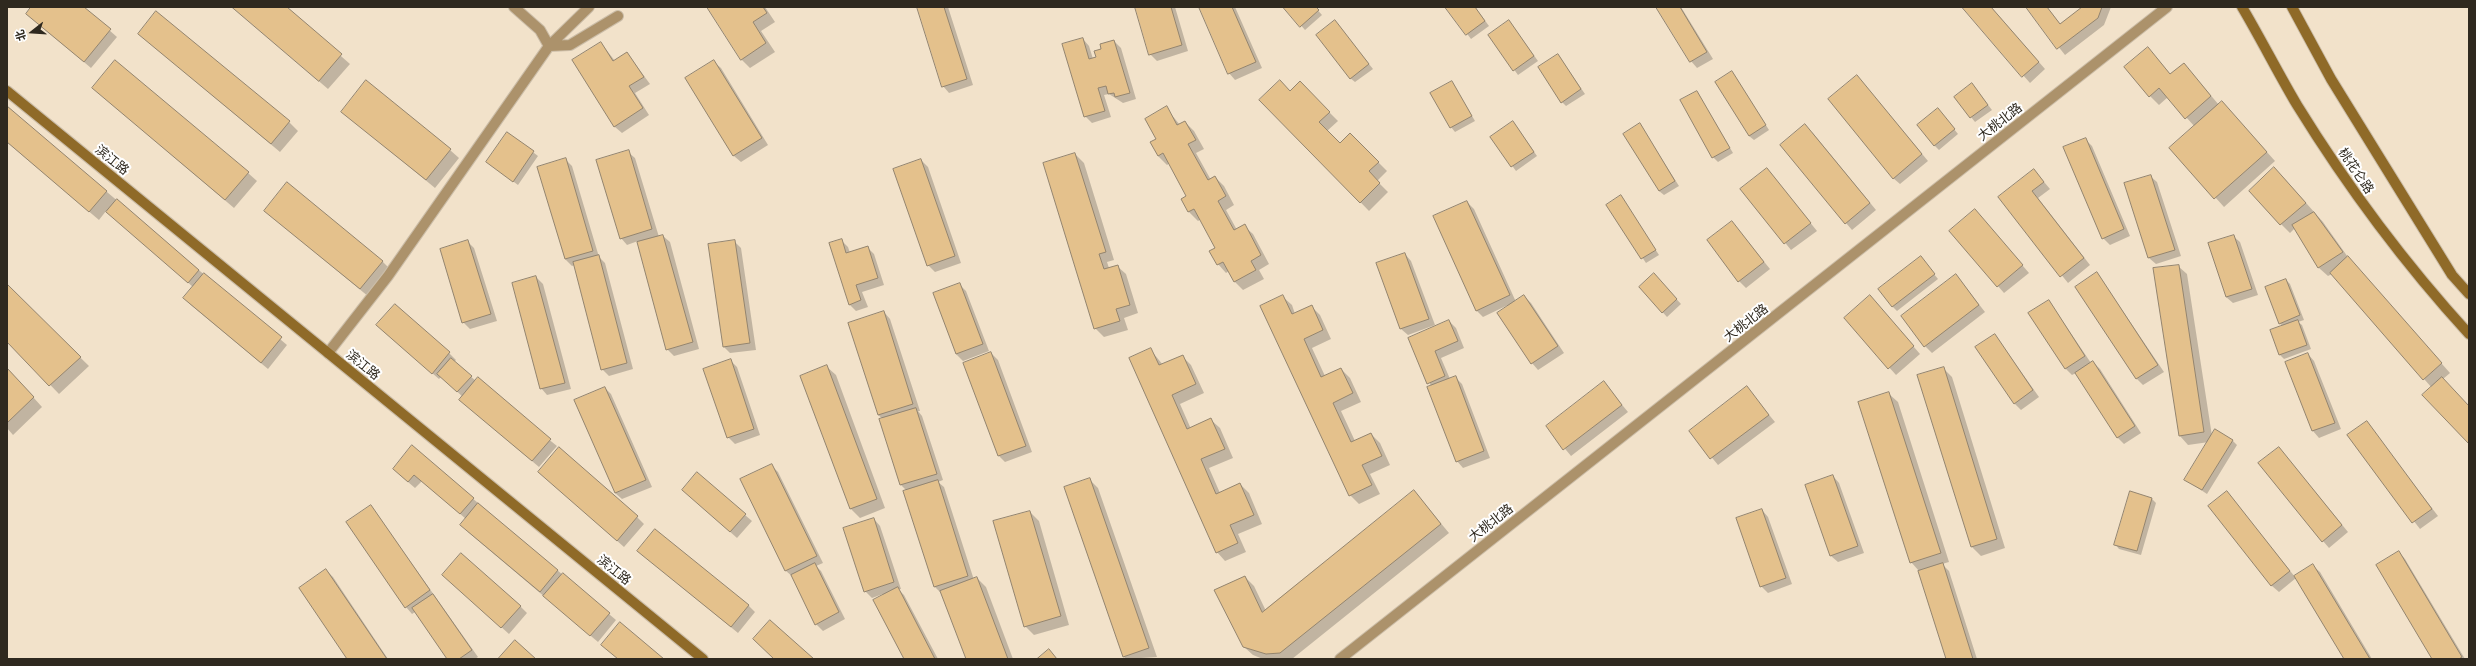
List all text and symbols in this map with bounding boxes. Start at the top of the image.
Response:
north arrow [12,12,52,52]
text: 北 [12,28,28,43]
street label: 大桃北路 [1975,100,2025,144]
street label: 滨江路 [92,142,132,178]
street label: 桃花仑路 [2335,145,2377,197]
street label: 大桃北路 [1721,301,1771,345]
street label: 滨江路 [343,347,383,383]
street label: 大桃北路 [1466,501,1516,545]
street label: 滨江路 [594,552,634,588]

